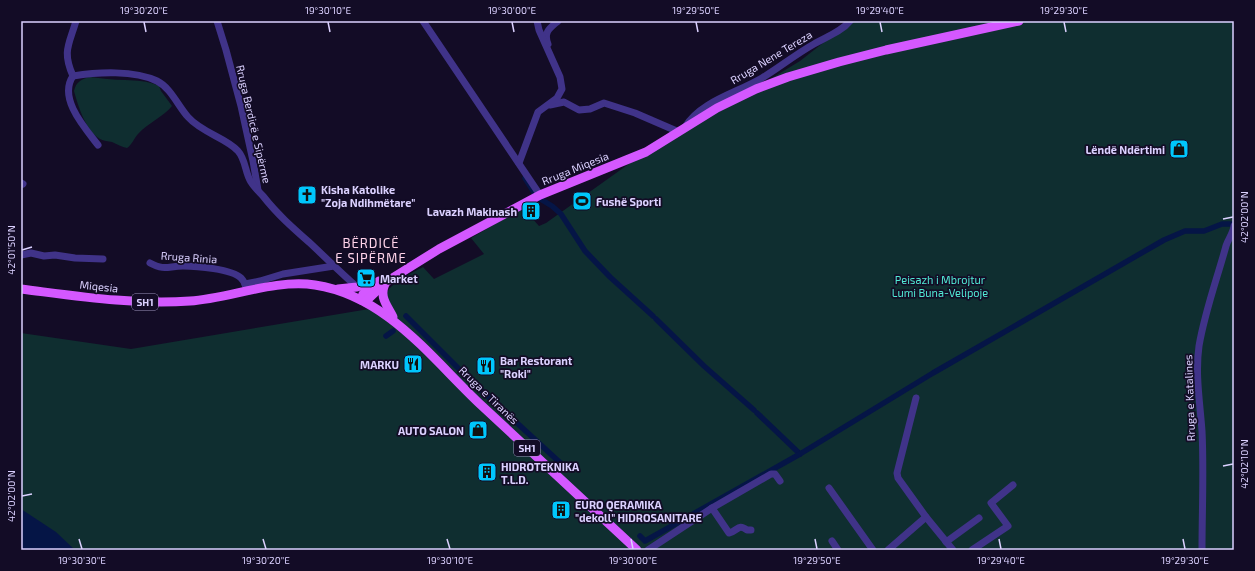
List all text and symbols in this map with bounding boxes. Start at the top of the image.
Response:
text: 19°30'20"E [120,4,168,16]
text: 19°30'10"E [305,4,351,16]
text: 19°30'00"E [488,4,536,16]
text: 19°29'50"E [672,4,720,16]
text: 19°29'40"E [856,4,904,16]
text: 19°29'30"E [1040,4,1088,16]
street label: Rruga Nene Tereza [728,27,814,87]
street label: Rruga Berdicë e Sipërme [234,63,274,185]
shop icon: Lëndë Ndërtimi [1168,138,1190,160]
place label: Lëndë Ndërtimi [1085,143,1165,156]
street label: Rruga Miqesia [540,149,610,187]
place label: Kisha Katolike "Zoja Ndihmëtare" [321,183,415,210]
church icon: Kisha Katolike "Zoja Ndihmëtare" [296,184,318,206]
sports icon: Fushë Sporti [571,190,593,212]
text: 42°02'00"N [1238,191,1250,243]
place label: Fushë Sporti [596,195,661,208]
building icon: Lavazh Makinash [520,200,542,222]
place label: Lavazh Makinash [427,205,517,218]
text: 42°01'50"N [5,225,17,275]
district label: BËRDICË E SIPËRME [335,235,407,266]
street label: Rruga Rinia [160,249,218,265]
supermarket icon: Market [355,267,377,289]
place label: Market [380,272,418,285]
park label: Peisazh i Mbrojtur Lumi Buna-Velipoje [892,273,988,300]
street label: Miqesia [79,278,119,294]
road number: SH1 [132,294,158,310]
restaurant icon: MARKU [402,353,424,375]
place label: Bar Restorant "Roki" [500,354,573,380]
street label: Rruga e Katalines [1181,354,1197,442]
restaurant icon: Bar Restorant "Roki" [475,355,497,377]
place label: MARKU [360,358,399,371]
street label: Rruga e Tiranës [457,363,522,427]
shop icon: AUTO SALON [467,419,489,441]
place label: AUTO SALON [398,424,464,437]
text: 42°02'10"N [1238,439,1250,489]
road number: SH1 [514,440,540,456]
place label: HIDROTEKNIKA T.L.D. [501,460,580,486]
building icon: HIDROTEKNIKA T.L.D. [476,461,498,483]
text: 42°02'00"N [5,470,17,522]
place label: EURO QERAMIKA "dekoll" HIDROSANITARE [575,498,702,524]
building icon: EURO QERAMIKA "dekoll" HIDROSANITARE [550,499,572,521]
text: 19°30'30"E [58,554,106,566]
text: 19°30'20"E [242,554,290,566]
text: 19°30'10"E [427,554,473,566]
text: 19°30'00"E [609,554,657,566]
text: 19°29'50"E [793,554,841,566]
text: 19°29'40"E [977,554,1025,566]
text: 19°29'30"E [1161,554,1209,566]

